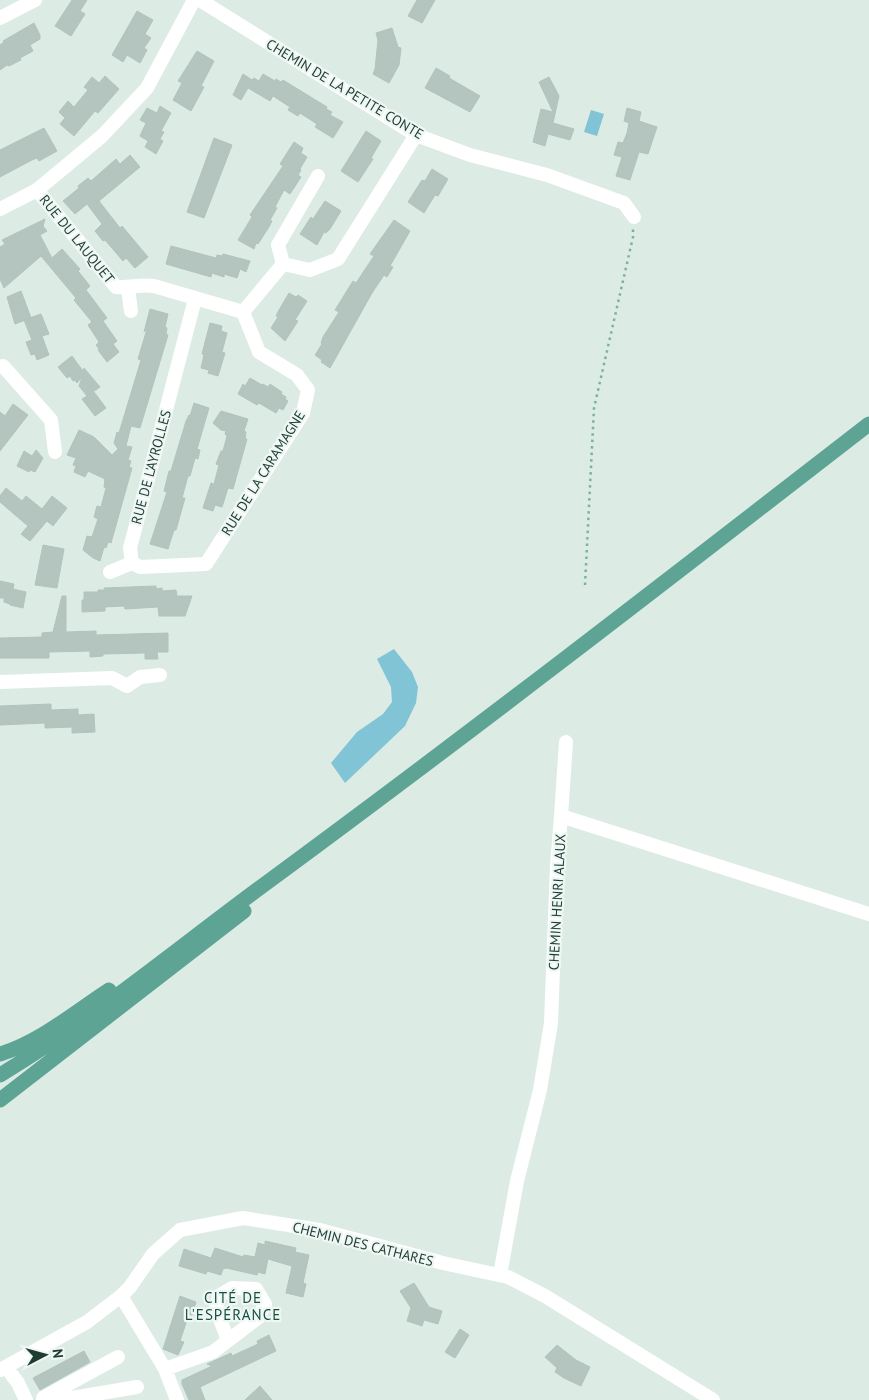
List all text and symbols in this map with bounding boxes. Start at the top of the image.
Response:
street label: CHEMIN DE LA PETITE CONTE [263,35,427,143]
street label: RUE DU LAUQUET [36,191,119,287]
street label: RUE DE LA CARAMAGNE [217,407,309,539]
street label: RUE DE L'AYROLLES [127,408,175,526]
street label: CHEMIN HENRI ALAUX [544,833,570,971]
street label: CHEMIN DES CATHARES [291,1218,435,1270]
district label: CITÉ DE L'ESPÉRANCE [185,1288,281,1324]
north arrow [20,1330,70,1380]
text: N [48,1348,67,1359]

